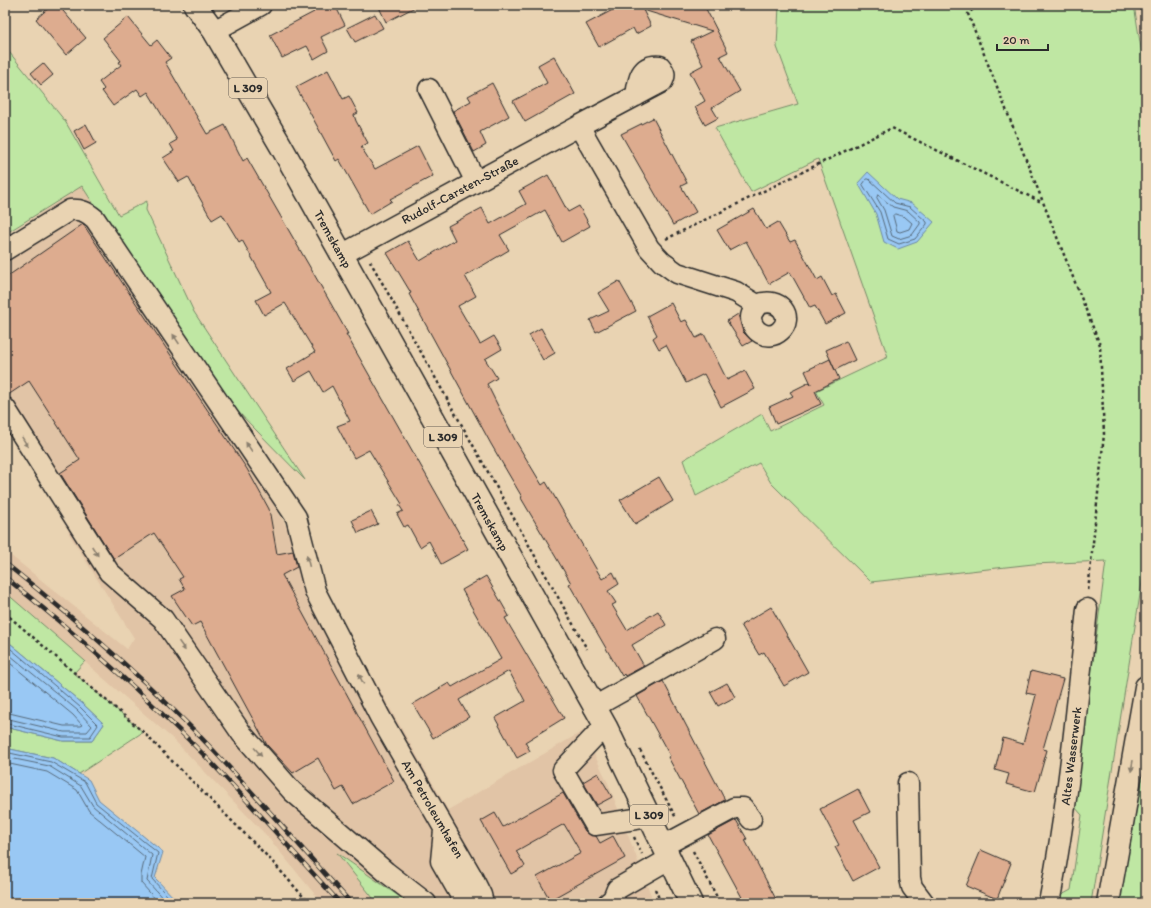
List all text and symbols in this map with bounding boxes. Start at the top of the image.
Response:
scale bar [997,26,1048,52]
text: 20 m [1003,33,1030,47]
road number: L 309 [229,78,267,98]
street label: Rudolf-Carsten-Straße [399,153,521,227]
street label: Tremskamp [311,207,355,271]
one-way arrow [172,334,180,345]
road number: L 309 [424,427,462,447]
one-way arrow [22,436,29,448]
one-way arrow [245,442,253,452]
street label: Tremskamp [468,490,512,554]
one-way arrow [91,546,99,556]
one-way arrow [304,555,310,567]
one-way arrow [178,641,186,652]
one-way arrow [357,673,364,685]
street label: Altes Wasserwerk [1058,706,1085,806]
one-way arrow [253,747,262,756]
street label: Am Petroleumhafen [399,757,467,861]
one-way arrow [1129,760,1135,772]
road number: L 309 [630,805,668,825]

